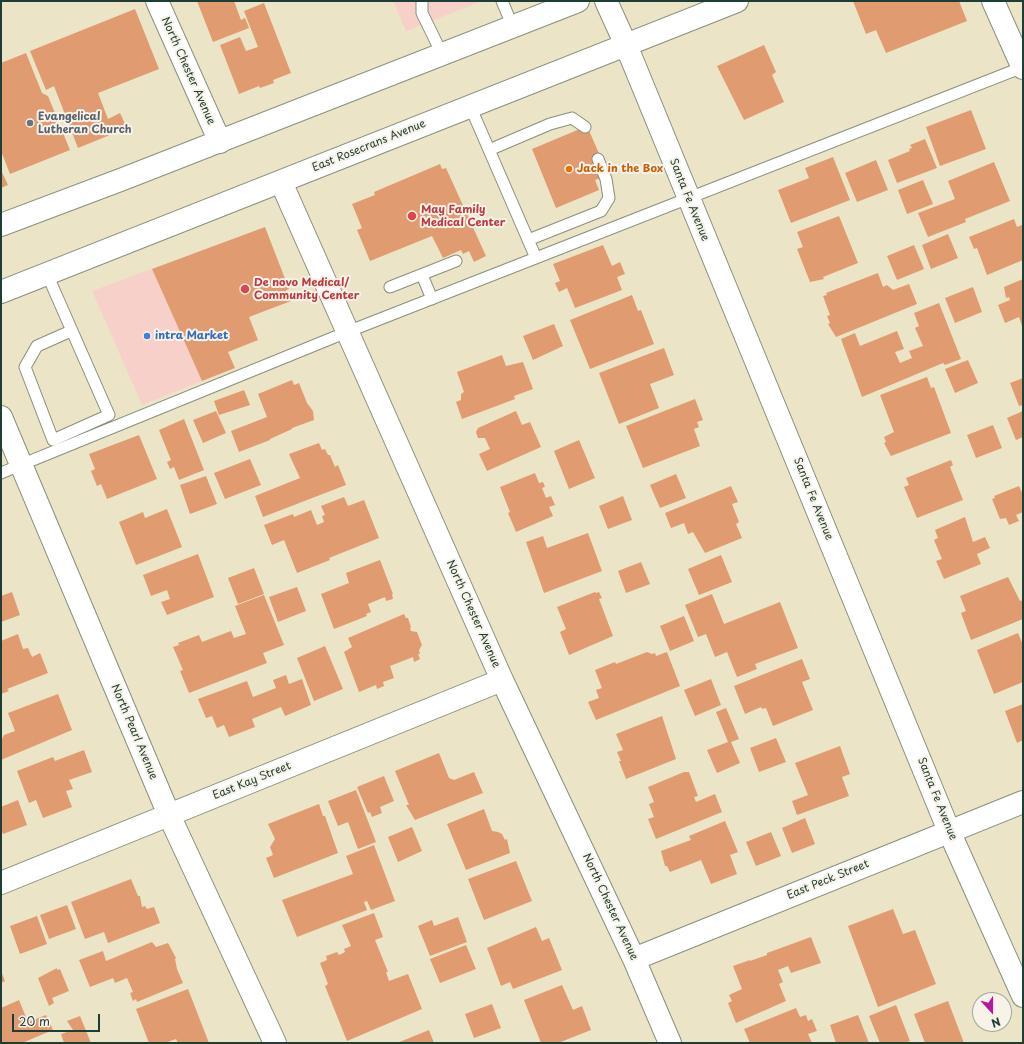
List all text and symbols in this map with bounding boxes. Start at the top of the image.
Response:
street label: North Chester Avenue [158,15,218,127]
place label: Evangelical Lutheran Church [38,110,132,136]
street label: East Rosecrans Avenue [310,117,428,175]
marker: Evangelical Lutheran Church [25,118,35,128]
street label: Santa Fe Avenue [666,157,712,243]
place label: Jack in the Box [577,162,663,176]
marker: Jack in the Box [564,164,574,174]
place label: May Family Medical Center [421,203,505,229]
marker: May Family Medical Center [406,210,418,222]
place label: De novo Medical/ Community Center [254,276,359,302]
marker: De novo Medical/ Community Center [239,283,251,295]
place label: intra Market [155,329,228,343]
marker: intra Market [142,331,152,341]
street label: Santa Fe Avenue [790,456,836,542]
street label: North Chester Avenue [443,558,503,670]
street label: North Pearl Avenue [108,682,160,782]
street label: Santa Fe Avenue [914,756,960,842]
street label: East Kay Street [211,759,293,803]
street label: North Chester Avenue [579,851,641,963]
street label: East Peck Street [785,858,871,902]
north arrow [972,992,1012,1032]
scale bar [14,1006,102,1032]
text: 20 m [19,1012,50,1030]
text: N [989,1013,1003,1032]

